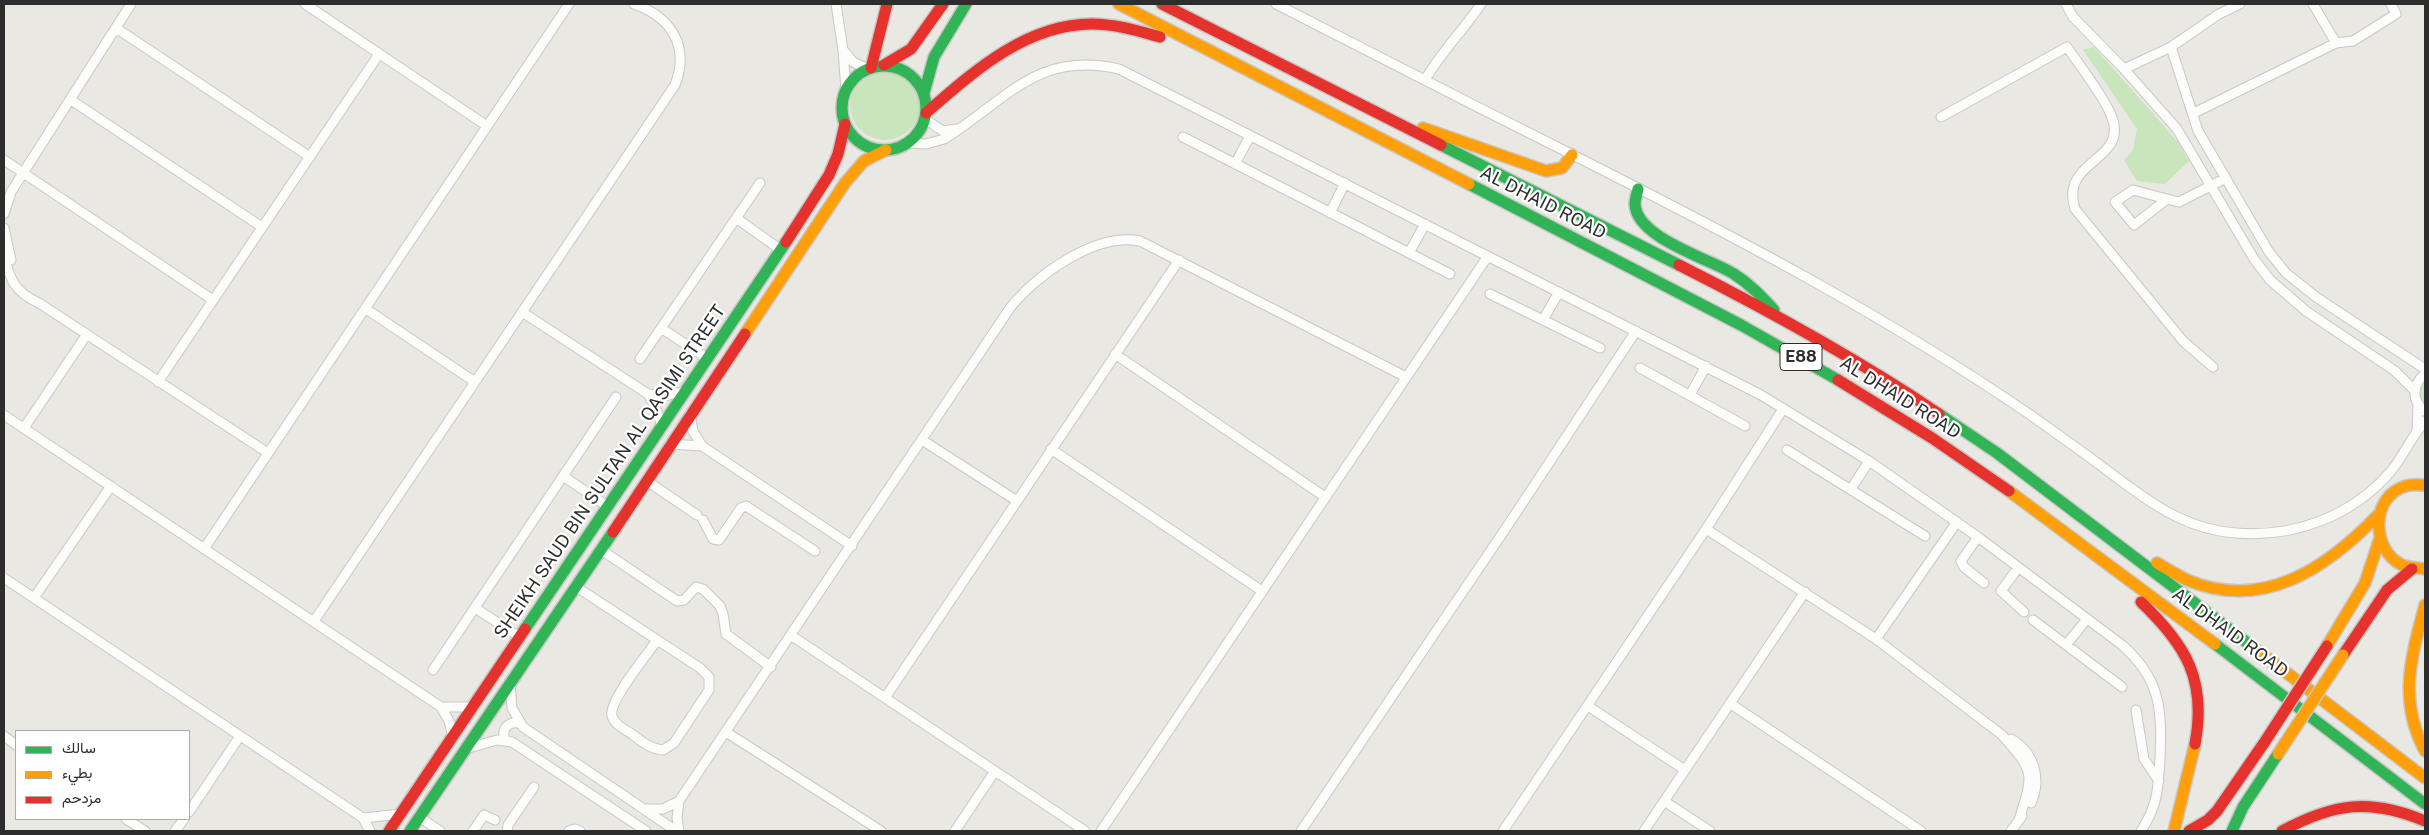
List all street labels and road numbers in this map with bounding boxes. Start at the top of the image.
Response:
street label: AL DHAID ROAD [1476,162,1610,244]
street label: SHEIKH SAUD BIN SULTAN AL QASIMI STREET [490,301,730,643]
road number: E88 [1780,344,1822,371]
street label: AL DHAID ROAD [1836,352,1964,444]
street label: AL DHAID ROAD [2168,584,2292,682]

